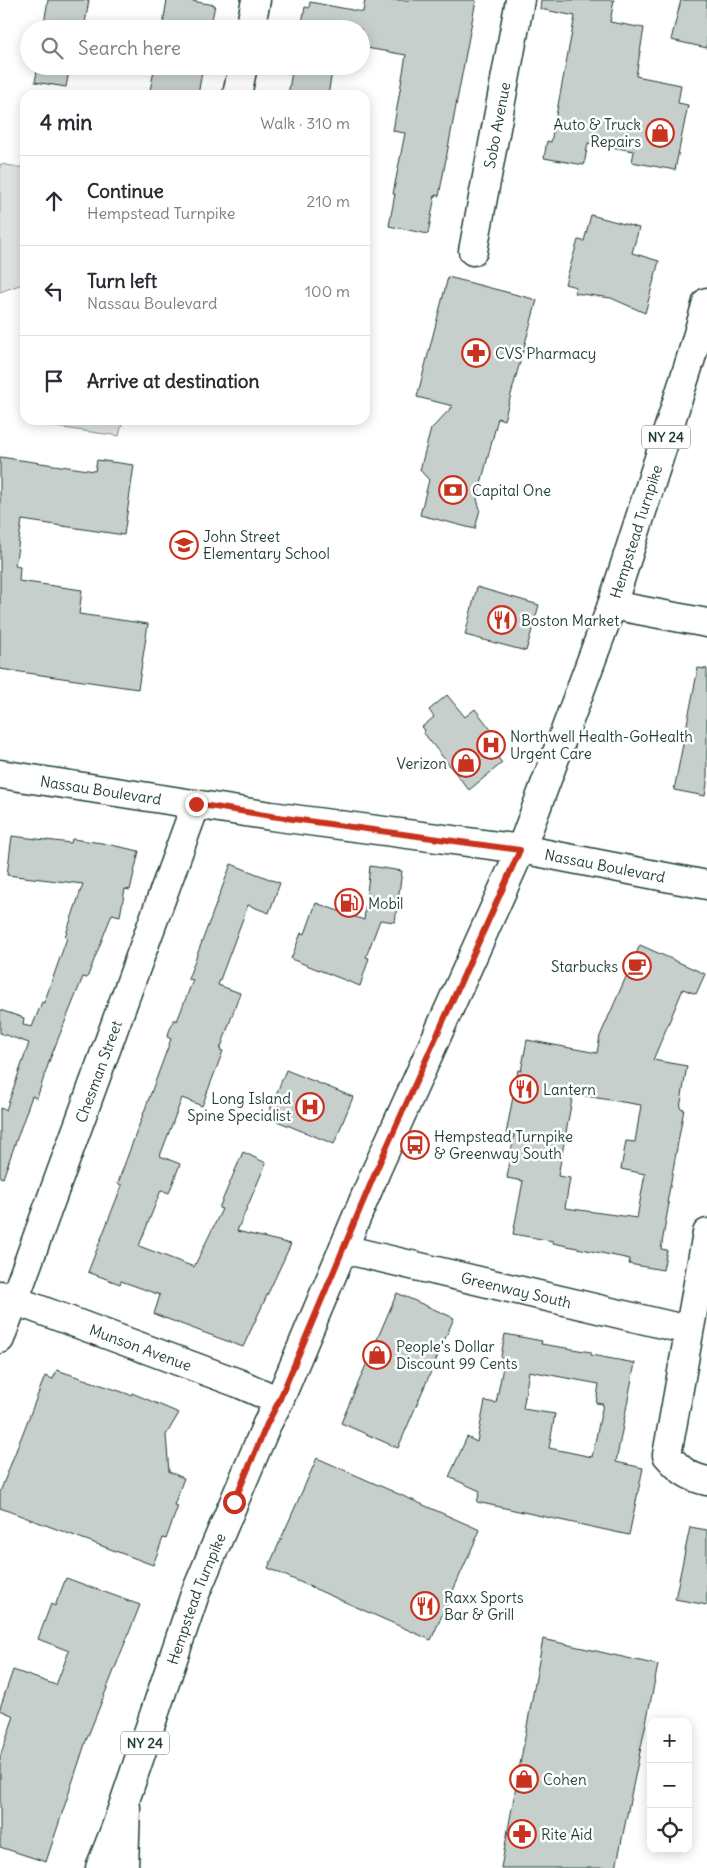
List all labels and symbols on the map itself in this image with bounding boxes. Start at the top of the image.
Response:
street label: Sobo Avenue [479,80,514,170]
place label: Auto & Truck Repairs [554,115,641,151]
shop icon: Auto & Truck Repairs [645,118,675,148]
pharmacy icon: CVS Pharmacy [461,338,491,368]
place label: CVS Pharmacy [495,344,596,363]
road number: NY 24 [642,426,690,448]
street label: Hempstead Turnpike [605,462,666,601]
bank icon: Capital One [438,475,468,505]
place label: Capital One [472,481,551,500]
place label: John Street Elementary School [203,527,330,563]
school or university icon: John Street Elementary School [169,530,199,560]
restaurant icon: Boston Market [487,605,517,635]
place label: Boston Market [521,611,619,630]
place label: Northwell Health-GoHealth Urgent Care [510,727,693,763]
hospital icon: Northwell Health-GoHealth Urgent Care [476,730,506,760]
shop icon: Verizon [451,748,481,778]
place label: Verizon [396,754,447,773]
street label: Nassau Boulevard [39,771,163,808]
route end [185,793,208,816]
street label: Nassau Boulevard [543,844,667,886]
fuel station icon: Mobil [334,888,364,918]
place label: Mobil [368,894,403,913]
cafe icon: Starbucks [622,951,652,981]
place label: Starbucks [551,957,618,976]
street label: Chesman Street [71,1018,125,1125]
restaurant icon: Lantern [509,1074,539,1104]
place label: Lantern [543,1080,596,1099]
place label: Long Island Spine Specialist [187,1089,291,1125]
hospital icon: Long Island Spine Specialist [295,1092,325,1122]
place label: Hempstead Turnpike & Greenway South [434,1127,573,1163]
bus stop icon: Hempstead Turnpike & Greenway South [400,1130,430,1160]
street label: Greenway South [459,1268,574,1312]
street label: Munson Avenue [87,1319,194,1375]
place label: People's Dollar Discount 99 Cents [396,1337,518,1373]
shop icon: People's Dollar Discount 99 Cents [362,1340,392,1370]
route start [223,1491,246,1514]
street label: Hempstead Turnpike [162,1530,229,1667]
place label: Raxx Sports Bar & Grill [444,1588,524,1624]
restaurant icon: Raxx Sports Bar & Grill [410,1591,440,1621]
road number: NY 24 [121,1732,169,1755]
shop icon: Cohen [509,1764,539,1794]
place label: Cohen [543,1770,587,1789]
pharmacy icon: Rite Aid [507,1819,537,1849]
place label: Rite Aid [541,1825,592,1844]

